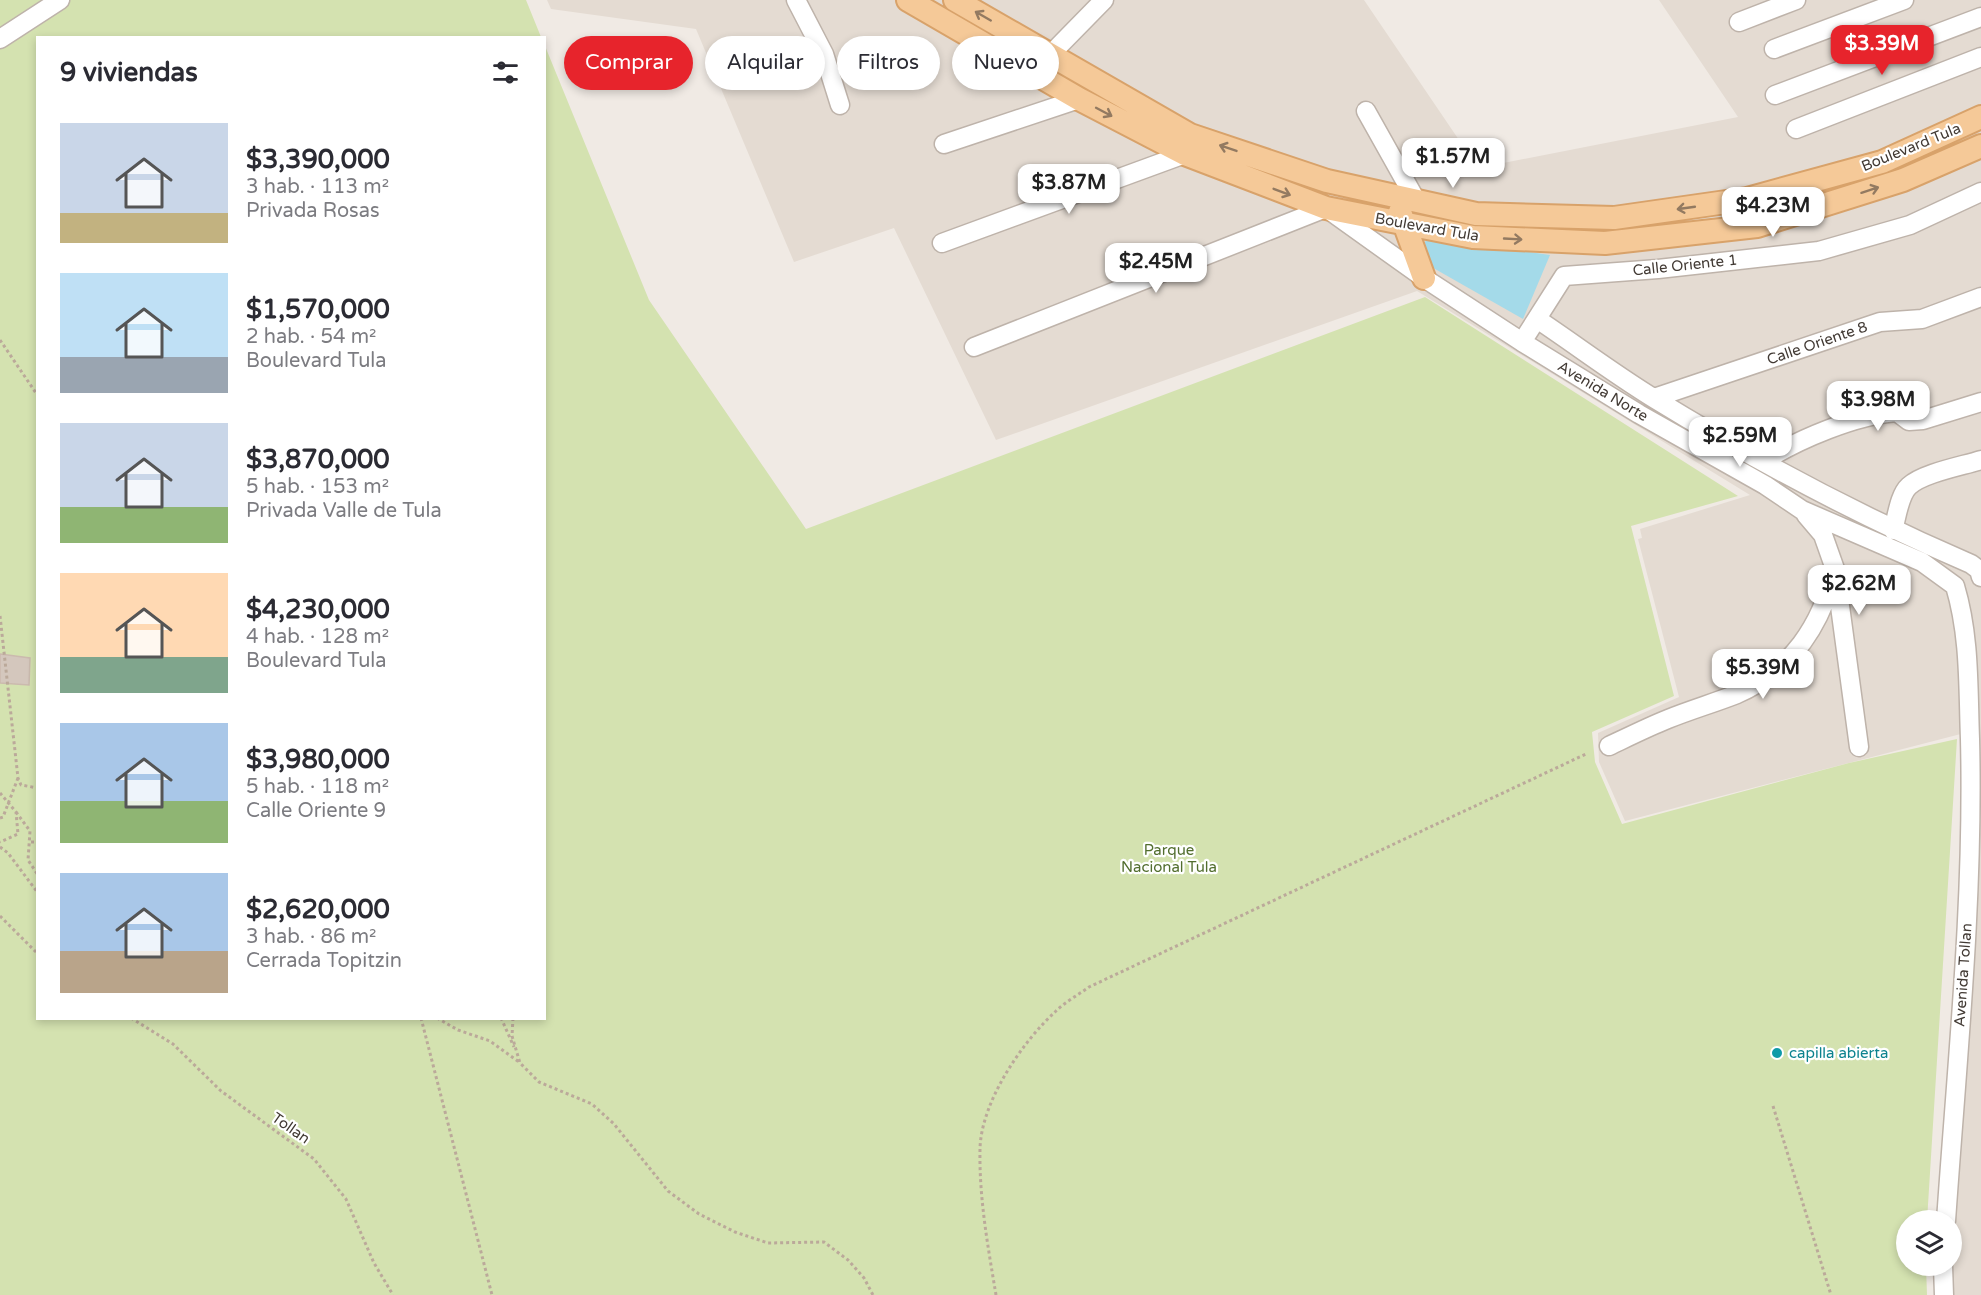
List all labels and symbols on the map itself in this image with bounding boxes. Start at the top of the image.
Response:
one-way arrow [975,10,992,22]
pin: $3.39M [1833,25,1931,76]
one-way arrow [1095,107,1113,119]
street label: Boulevard Tula [1859,119,1963,175]
pin: $1.57M [1404,138,1502,189]
one-way arrow [1219,141,1238,152]
pin: $3.87M [1020,164,1118,215]
one-way arrow [1860,184,1879,195]
one-way arrow [1272,187,1291,198]
pin: $4.23M [1724,187,1822,238]
one-way arrow [1677,202,1696,213]
street label: Boulevard Tula [1374,209,1480,245]
one-way arrow [1503,233,1523,244]
pin: $2.45M [1107,243,1205,294]
street label: Calle Oriente 1 [1632,251,1738,279]
street label: Calle Oriente 8 [1764,317,1870,369]
street label: Avenida Norte [1554,357,1652,425]
pin: $3.98M [1829,381,1927,432]
pin: $2.59M [1691,417,1789,468]
pin: $2.62M [1810,565,1908,616]
pin: $5.39M [1714,649,1812,700]
park label: Parque Nacional Tula [1121,841,1217,876]
street label: Avenida Tollan [1950,923,1976,1027]
place label: capilla abierta [1789,1044,1888,1062]
marker: capilla abierta [1770,1046,1784,1060]
street label: Tollan [268,1108,314,1148]

